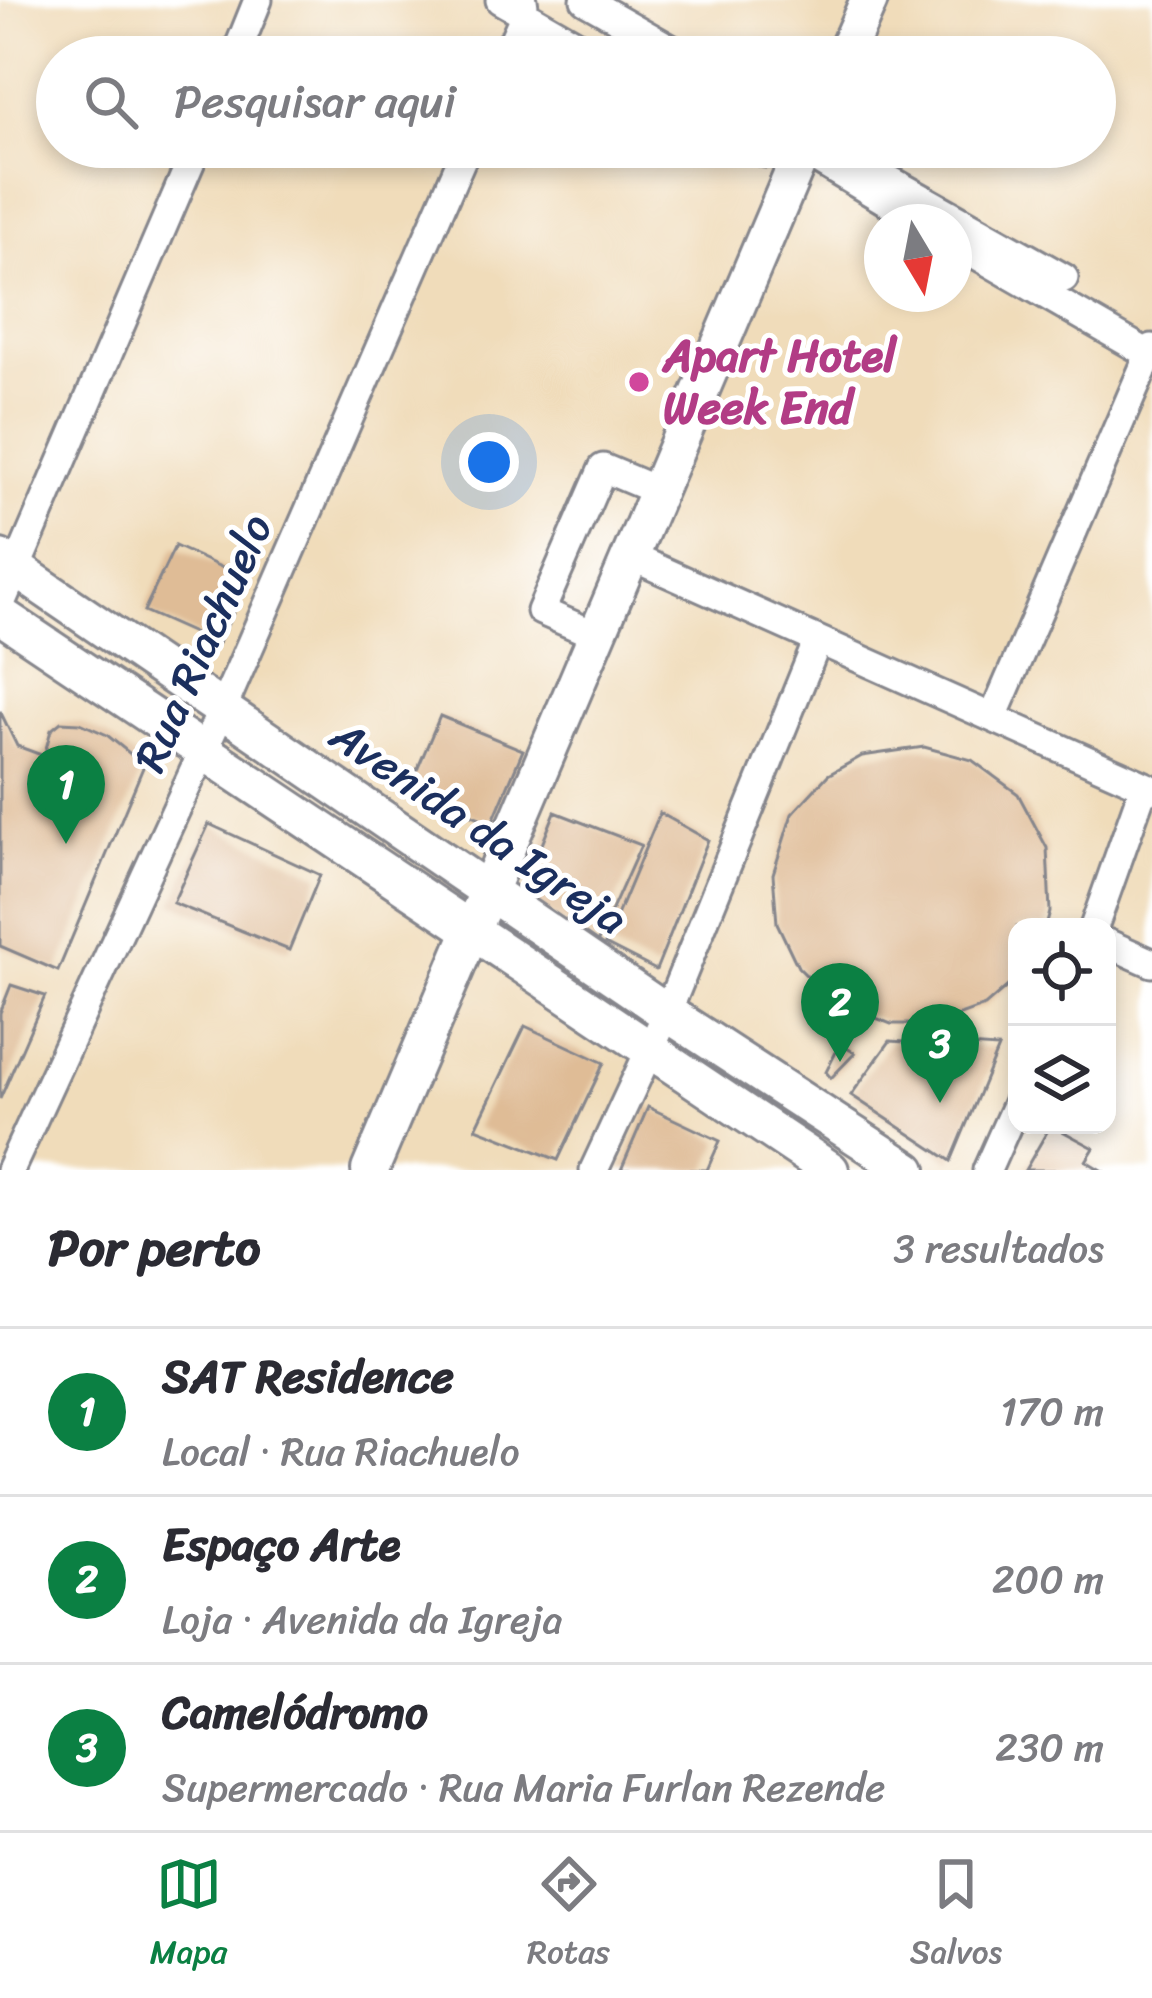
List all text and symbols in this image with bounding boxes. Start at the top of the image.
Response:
search box [36,36,1116,168]
text: Pesquisar aqui [174,62,456,142]
icon: search [78,69,144,135]
north arrow [864,204,972,312]
place label: Apart Hotel Week End [661,316,898,448]
marker: Apart Hotel Week End [626,369,652,395]
your location [459,432,519,492]
street label: Rua Riachuelo [110,501,296,785]
street label: Avenida da Igreja [313,697,645,957]
pin: 1 [27,745,105,844]
map controls [1008,918,1116,1134]
button: locate [1008,918,1116,1026]
pin: 2 [801,963,879,1062]
pin: 3 [901,1004,979,1103]
button: layers [1008,1026,1116,1134]
text: Por perto [48,1203,261,1293]
text: 3 resultados [893,1214,1104,1283]
text: SAT Residence [162,1337,454,1417]
text: 1 [79,1377,95,1446]
text: 170 m [1000,1377,1104,1446]
text: Local · Rua Riachuelo [162,1417,520,1486]
text: Espaço Arte [162,1505,400,1585]
text: 2 [76,1545,98,1614]
text: 200 m [992,1545,1104,1614]
text: Loja · Avenida da Igreja [162,1585,562,1654]
text: Camelódromo [162,1673,428,1753]
text: 3 [76,1713,98,1782]
text: 230 m [995,1713,1104,1782]
text: Supermercado · Rua Maria Furlan Rezende [162,1753,885,1822]
tab: Mapa [150,1851,227,1981]
tab: Rotas [527,1851,610,1981]
tab: Salvos [910,1851,1002,1981]

